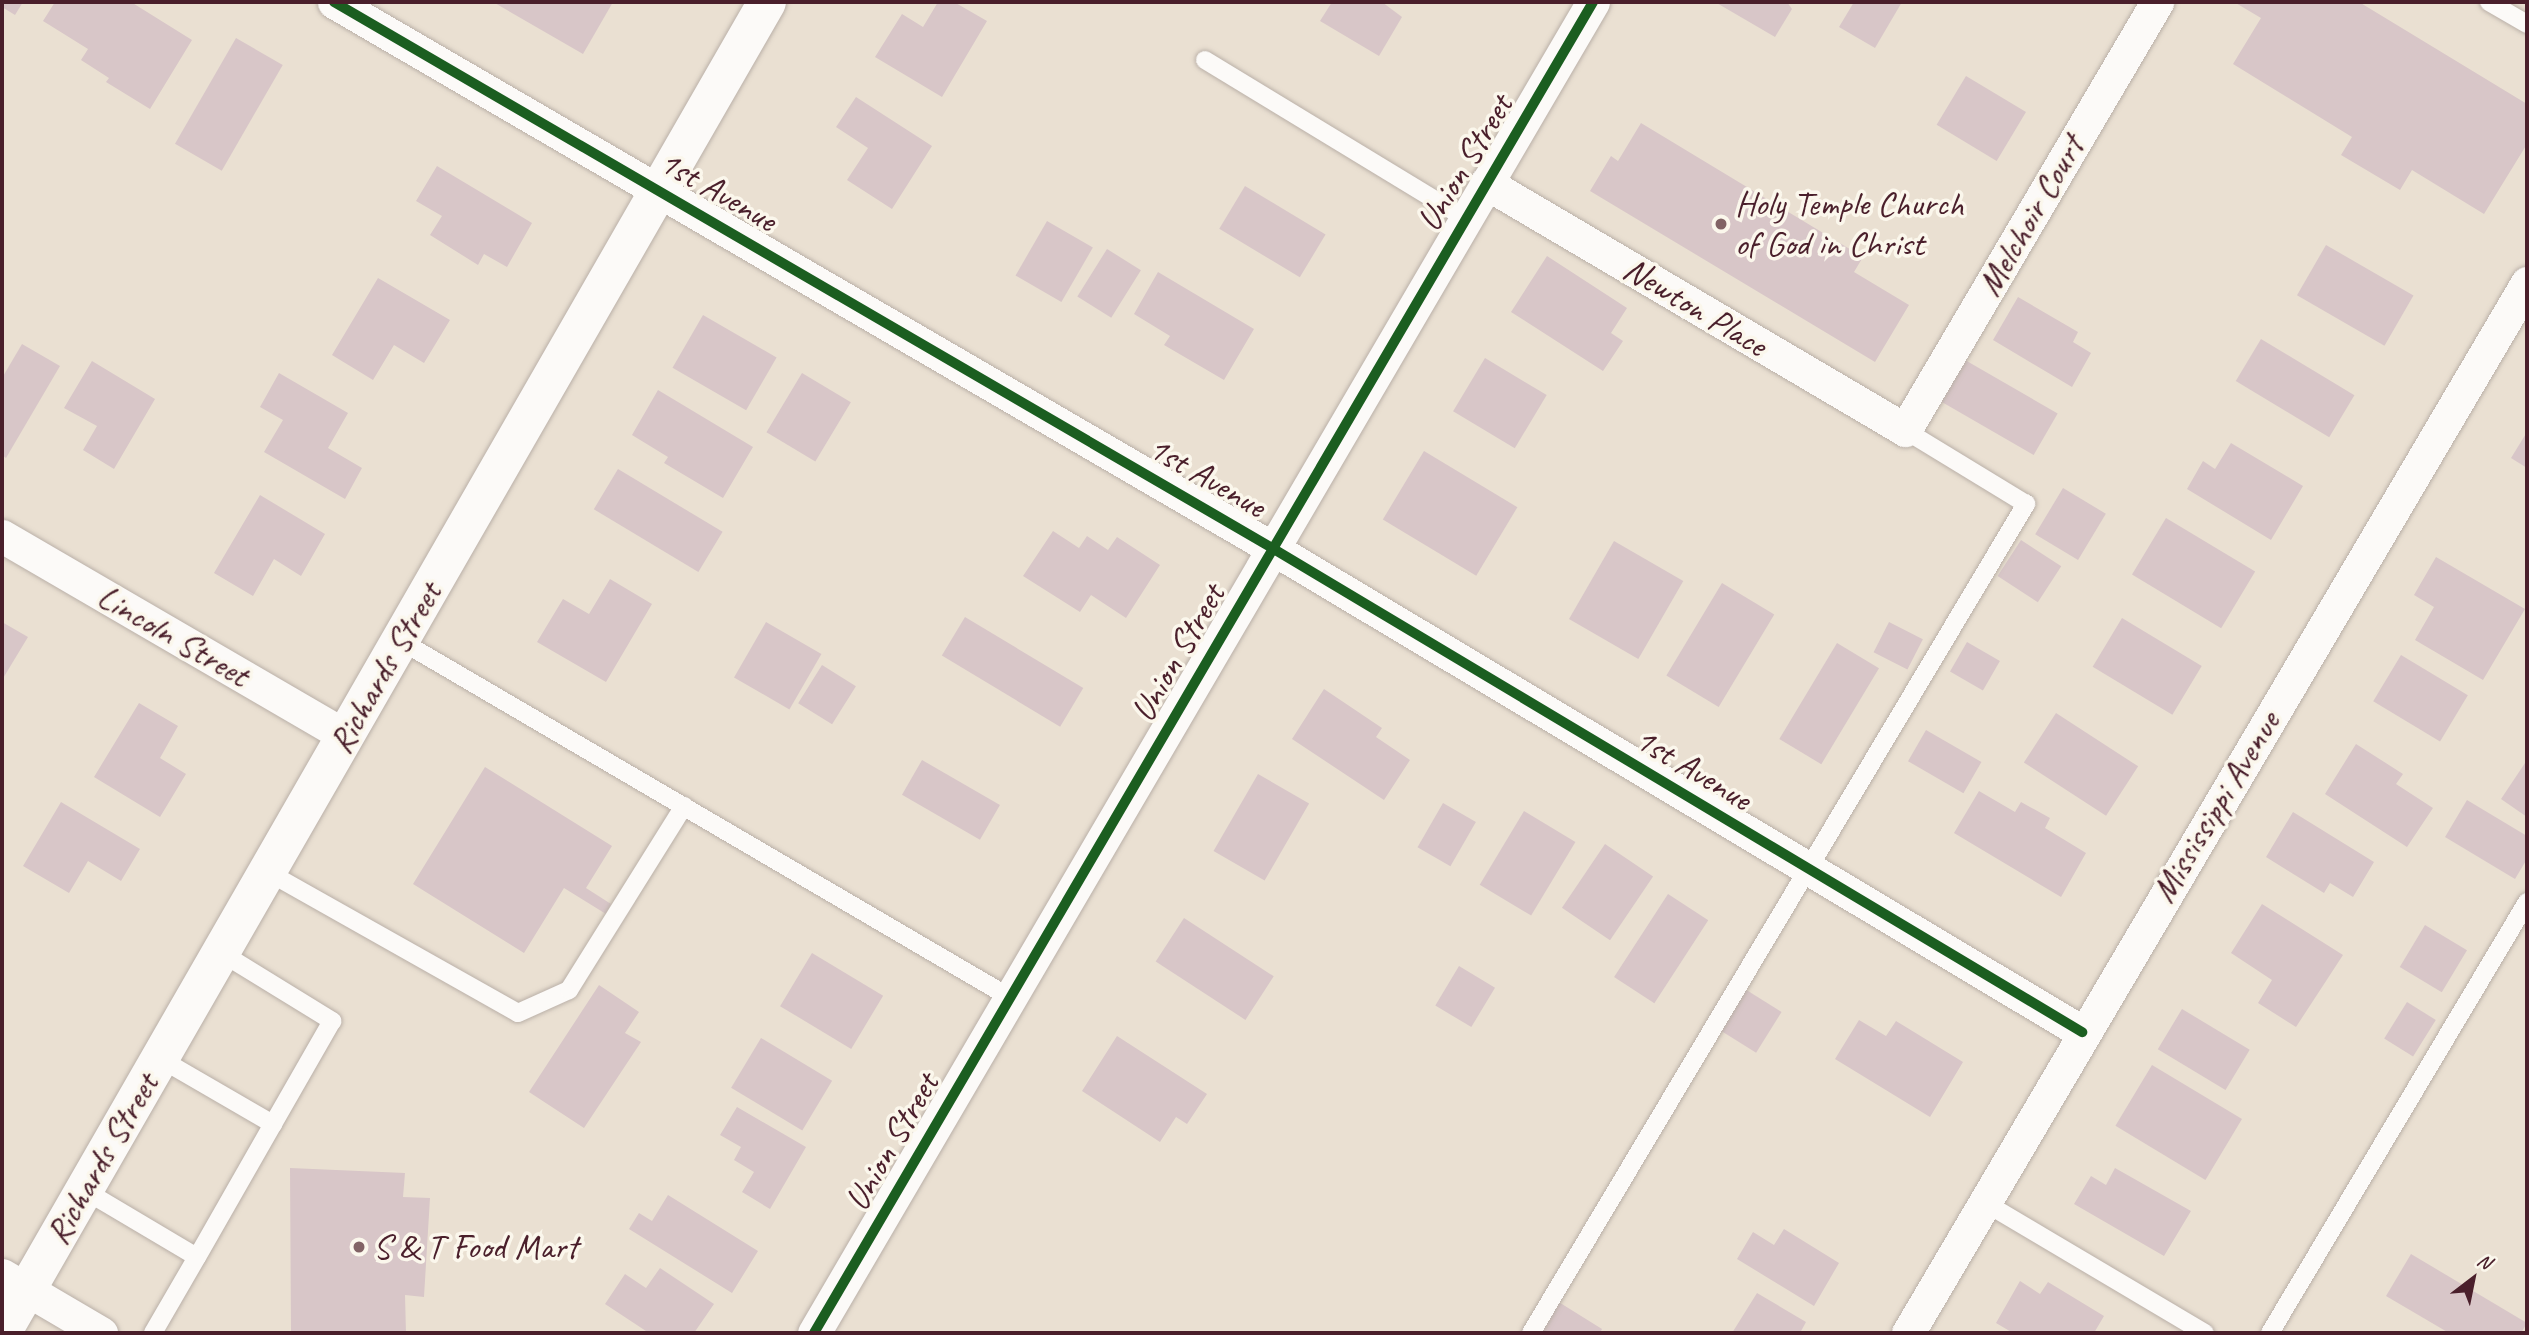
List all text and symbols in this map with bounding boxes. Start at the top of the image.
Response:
street label: Union Street [1408,87,1522,239]
street label: Melchoir Court [1969,129,2093,303]
street label: 1st Avenue [652,141,784,241]
place label: Holy Temple Church of God in Christ [1735,183,1964,265]
marker: Holy Temple Church of God in Christ [1713,216,1729,232]
street label: Newton Place [1615,248,1775,366]
street label: 1st Avenue [1141,427,1273,527]
street label: Richards Street [319,575,451,761]
street label: Lincoln Street [90,576,256,696]
street label: Union Street [1122,577,1234,729]
street label: Mississippi Avenue [2143,704,2289,910]
street label: 1st Avenue [1627,718,1759,820]
street label: Richards Street [36,1066,168,1252]
street label: Union Street [836,1066,948,1218]
place label: S & T Food Mart [373,1226,578,1268]
marker: S & T Food Mart [351,1239,367,1255]
north arrow [2438,1244,2508,1314]
text: N [2473,1248,2495,1274]

